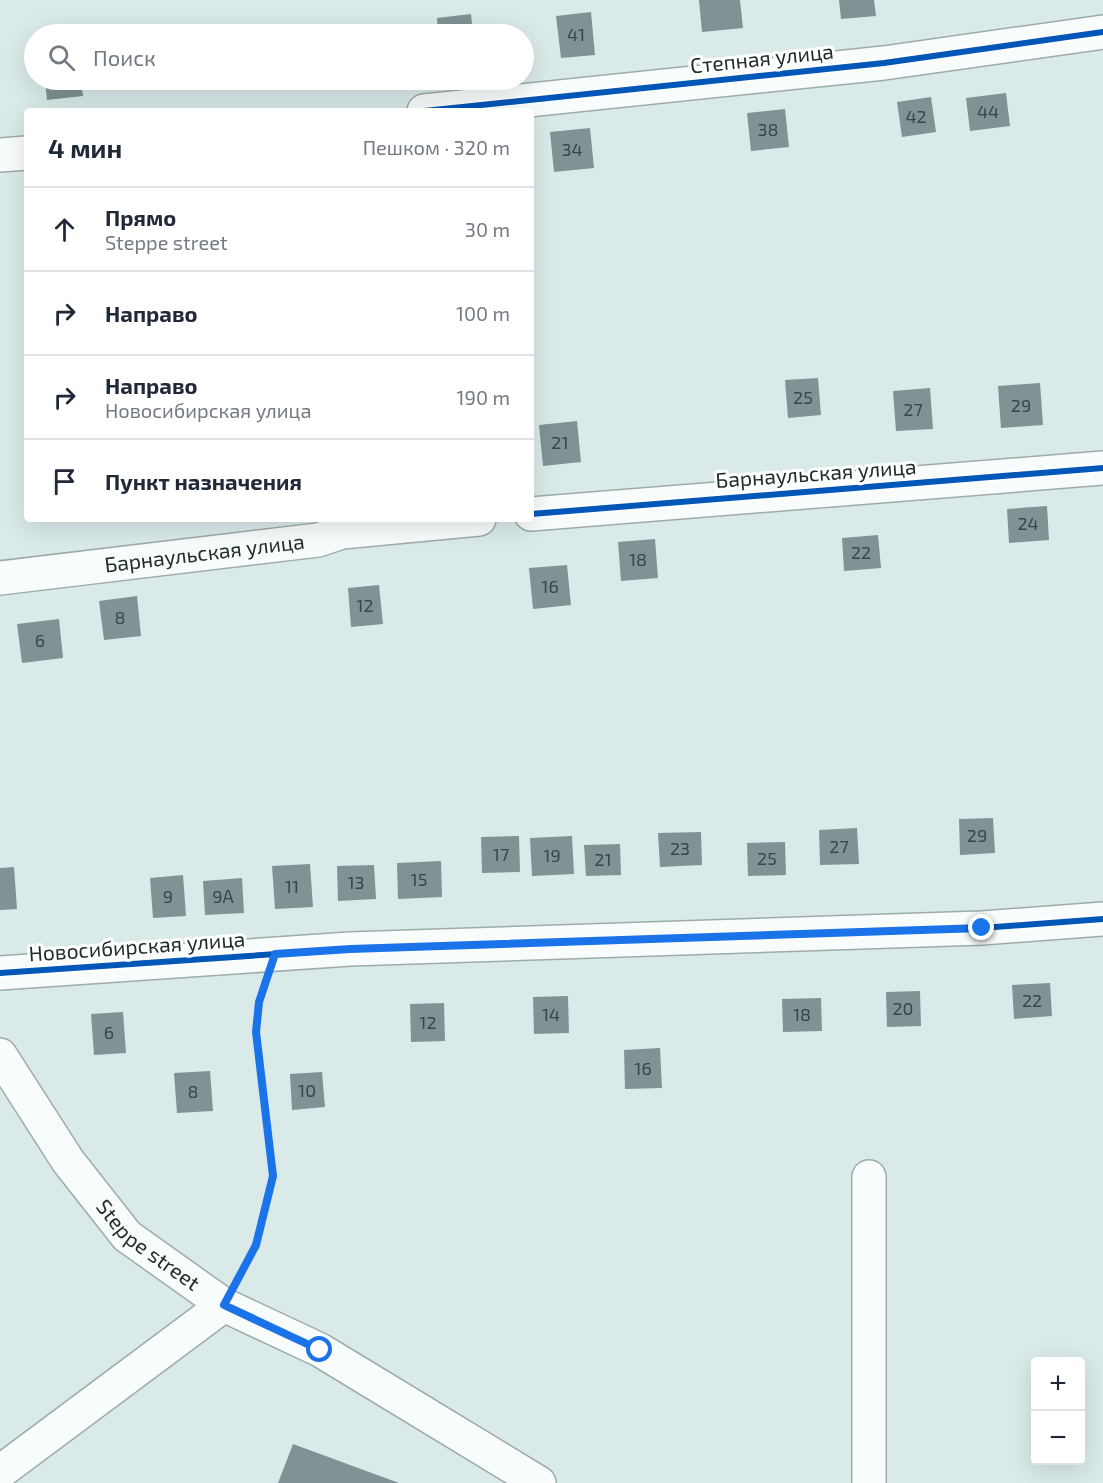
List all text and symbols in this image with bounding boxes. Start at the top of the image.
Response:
house number: 41 [567,23,585,45]
search box [24,24,534,90]
street label: Степная улица [689,38,835,78]
icon: search [45,41,78,74]
text: Поиск [93,44,156,70]
house number: 44 [977,100,999,122]
house number: 42 [905,105,927,127]
house number: 38 [758,118,778,140]
text: 4 мин [48,132,122,163]
text: Пешком · 320 m [363,135,510,159]
house number: 34 [561,138,583,160]
text: Прямо [105,204,176,230]
icon: ahead [48,213,81,246]
text: 30 m [465,217,510,241]
text: Steppe street [105,230,228,254]
icon: right [48,297,81,330]
text: Направо [105,300,198,326]
text: 100 m [456,301,510,325]
text: Направо [105,372,198,398]
icon: right [48,381,81,414]
text: 190 m [457,385,510,409]
house number: 25 [793,386,813,408]
house number: 29 [1011,394,1031,416]
text: Новосибирская улица [105,398,312,422]
house number: 27 [903,398,923,420]
house number: 21 [551,431,569,453]
street label: Барнаульская улица [715,453,917,493]
icon: arrive [48,465,81,498]
text: Пункт назначения [105,468,302,494]
house number: 24 [1017,512,1039,534]
street label: Барнаульская улица [103,528,306,576]
house number: 22 [851,541,871,563]
house number: 18 [629,548,647,570]
house number: 16 [541,575,559,597]
house number: 12 [356,594,374,616]
house number: 8 [115,606,125,628]
house number: 6 [35,629,45,651]
house number: 29 [967,824,987,846]
house number: 27 [829,835,849,857]
house number: 23 [670,837,690,859]
house number: 17 [493,843,509,865]
house number: 19 [543,844,561,866]
house number: 25 [757,847,777,869]
house number: 21 [594,848,612,870]
house number: 15 [411,868,427,890]
house number: 13 [347,871,365,893]
house number: 11 [285,875,299,897]
house number: 9 [163,885,173,907]
house number: 9А [212,885,235,907]
route end [968,914,994,940]
street label: Новосибирская улица [28,925,246,967]
house number: 22 [1022,989,1042,1011]
house number: 20 [893,997,913,1019]
house number: 14 [542,1003,560,1025]
house number: 18 [793,1003,811,1025]
house number: 12 [419,1011,437,1033]
house number: 6 [104,1021,114,1043]
house number: 16 [634,1057,652,1079]
house number: 10 [298,1079,316,1101]
house number: 8 [188,1080,198,1102]
street label: Steppe street [92,1194,205,1295]
route start [306,1336,332,1362]
map controls [1031,1357,1085,1465]
button: + [1031,1357,1085,1411]
button: − [1031,1411,1085,1465]

